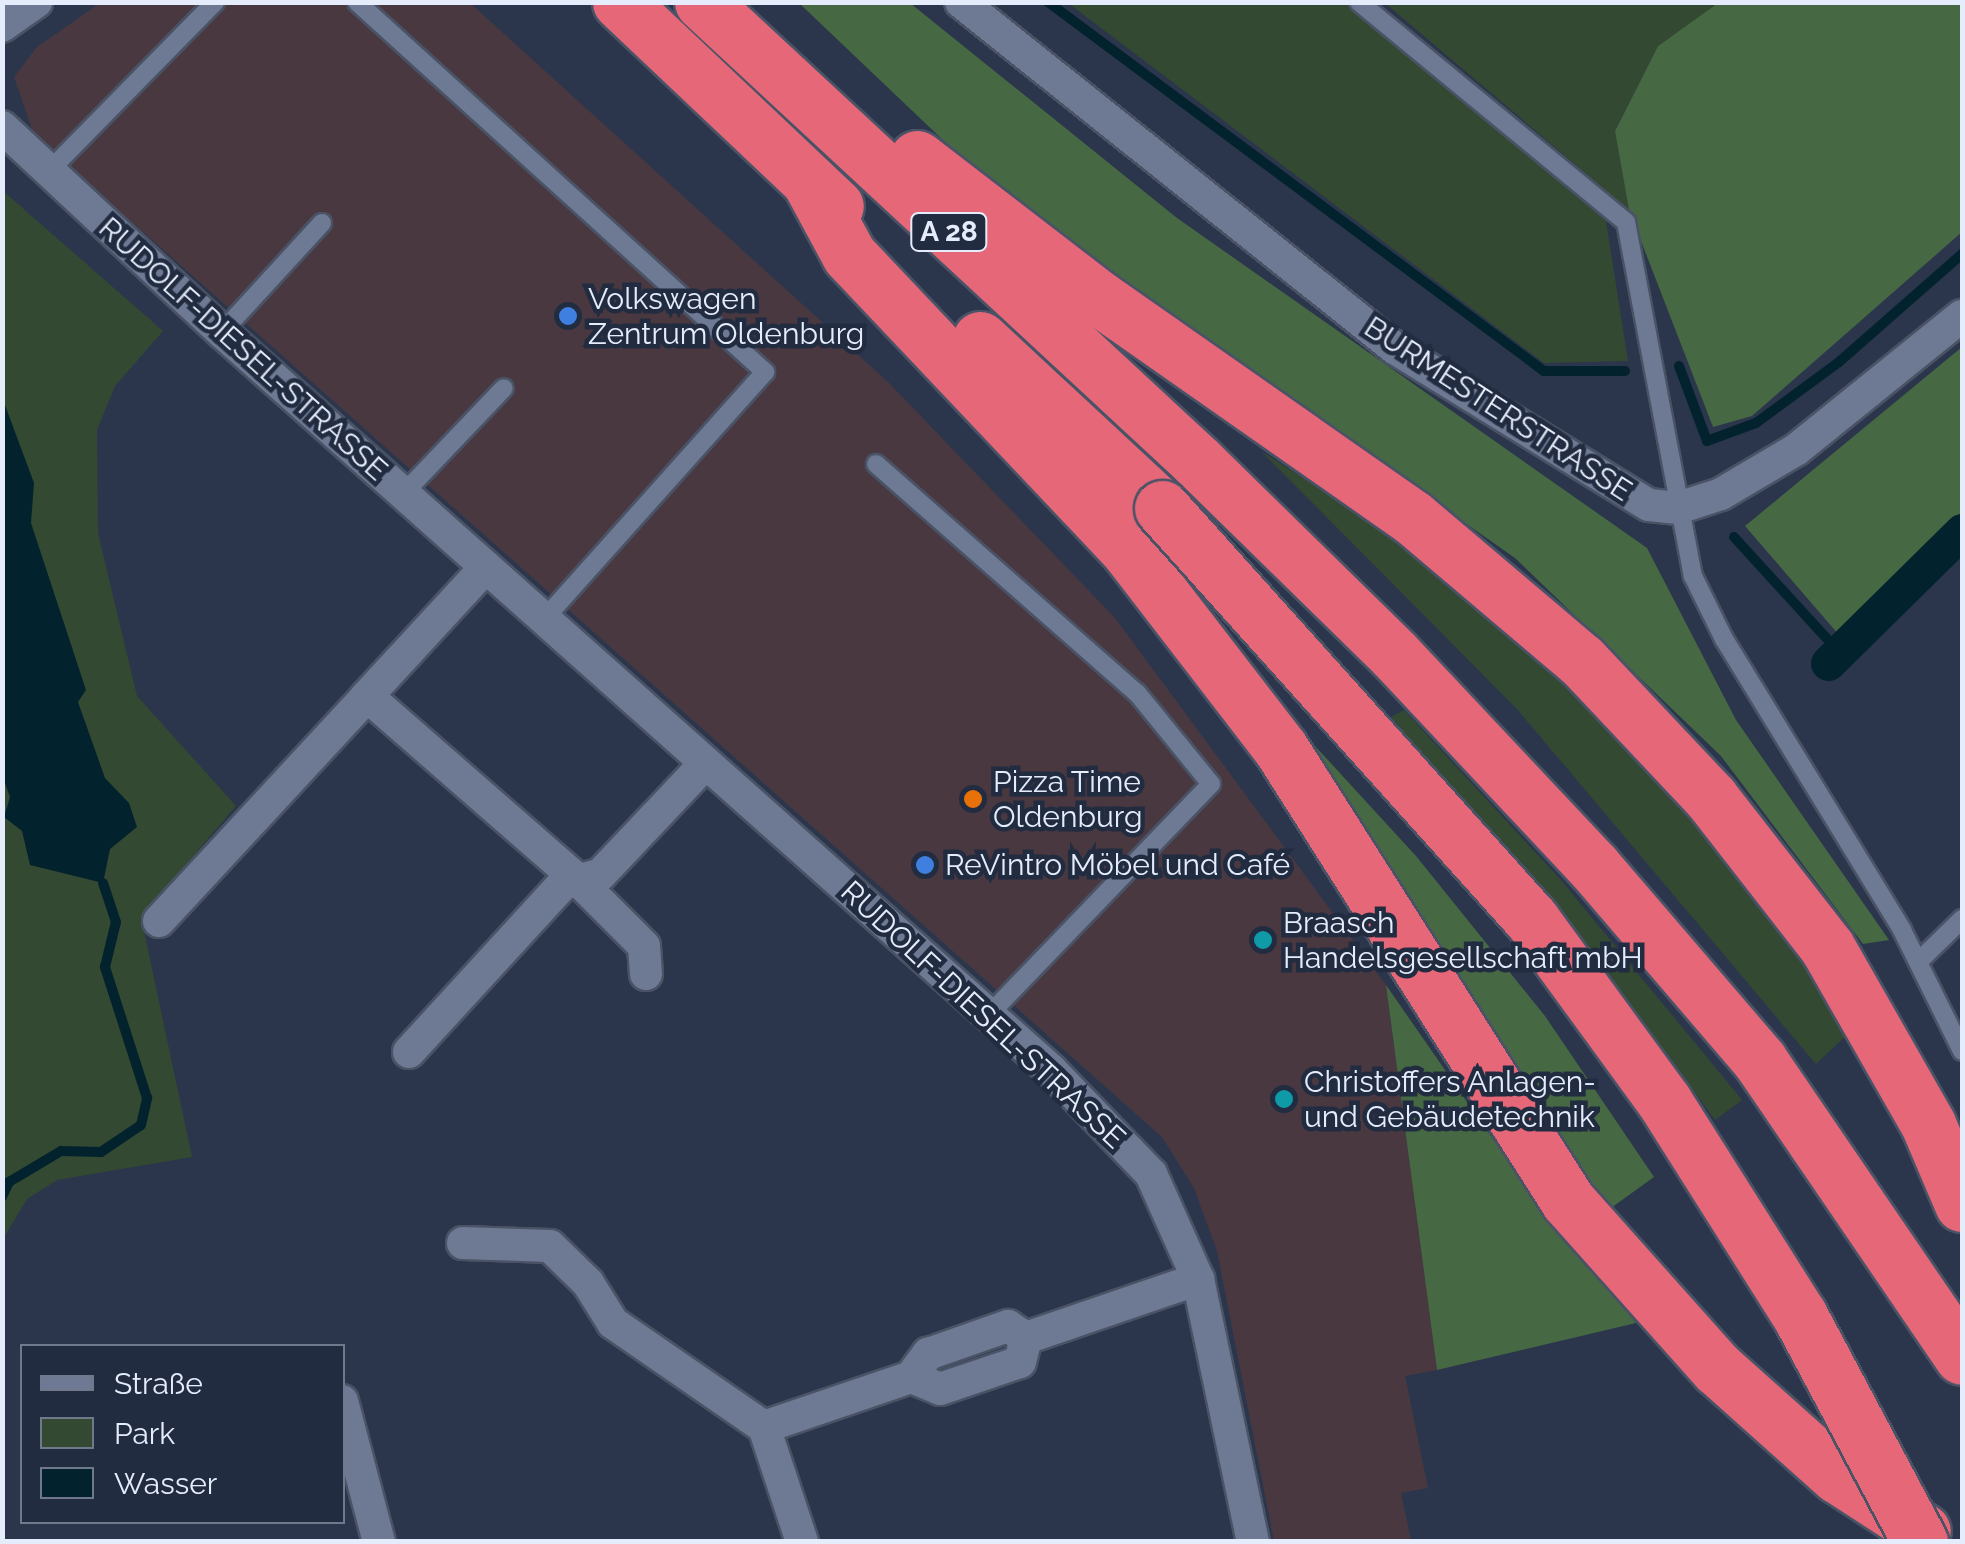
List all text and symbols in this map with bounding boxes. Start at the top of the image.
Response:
road number: A 28 [909,209,989,255]
street label: RUDOLF-DIESEL-STRASSE [91,210,395,488]
place label: Volkswagen Zentrum Oldenburg [588,281,864,352]
marker: Volkswagen Zentrum Oldenburg [557,305,579,327]
street label: BURMESTERSTRASSE [1358,309,1638,509]
place label: Pizza Time Oldenburg [993,764,1142,834]
marker: Pizza Time Oldenburg [962,788,984,810]
place label: ReVintro Möbel und Café [945,847,1291,883]
marker: ReVintro Möbel und Café [914,854,936,876]
street label: RUDOLF-DIESEL-STRASSE [833,874,1133,1156]
place label: Braasch Handelsgesellschaft mbH [1283,905,1643,976]
marker: Braasch Handelsgesellschaft mbH [1252,929,1274,951]
place label: Christoffers Anlagen- und Gebäudetechnik [1304,1064,1597,1134]
marker: Christoffers Anlagen- und Gebäudetechnik [1273,1088,1295,1110]
legend [20,1344,345,1524]
text: Straße [114,1366,203,1401]
text: Park [114,1416,175,1451]
text: Wasser [114,1466,217,1501]

